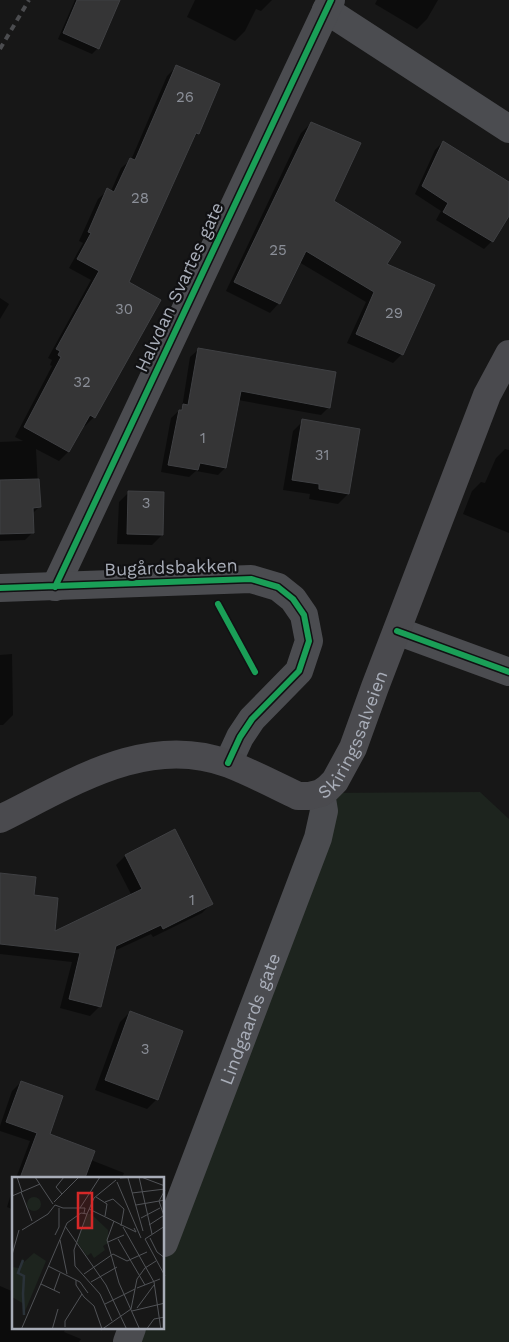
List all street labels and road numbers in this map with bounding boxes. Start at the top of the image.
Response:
street label: Halvdan Svartes gate [130,199,228,375]
street label: Bugårdsbakken [104,554,238,580]
street label: Skiringssalveien [313,667,391,803]
street label: Lindgaards gate [215,950,284,1088]

